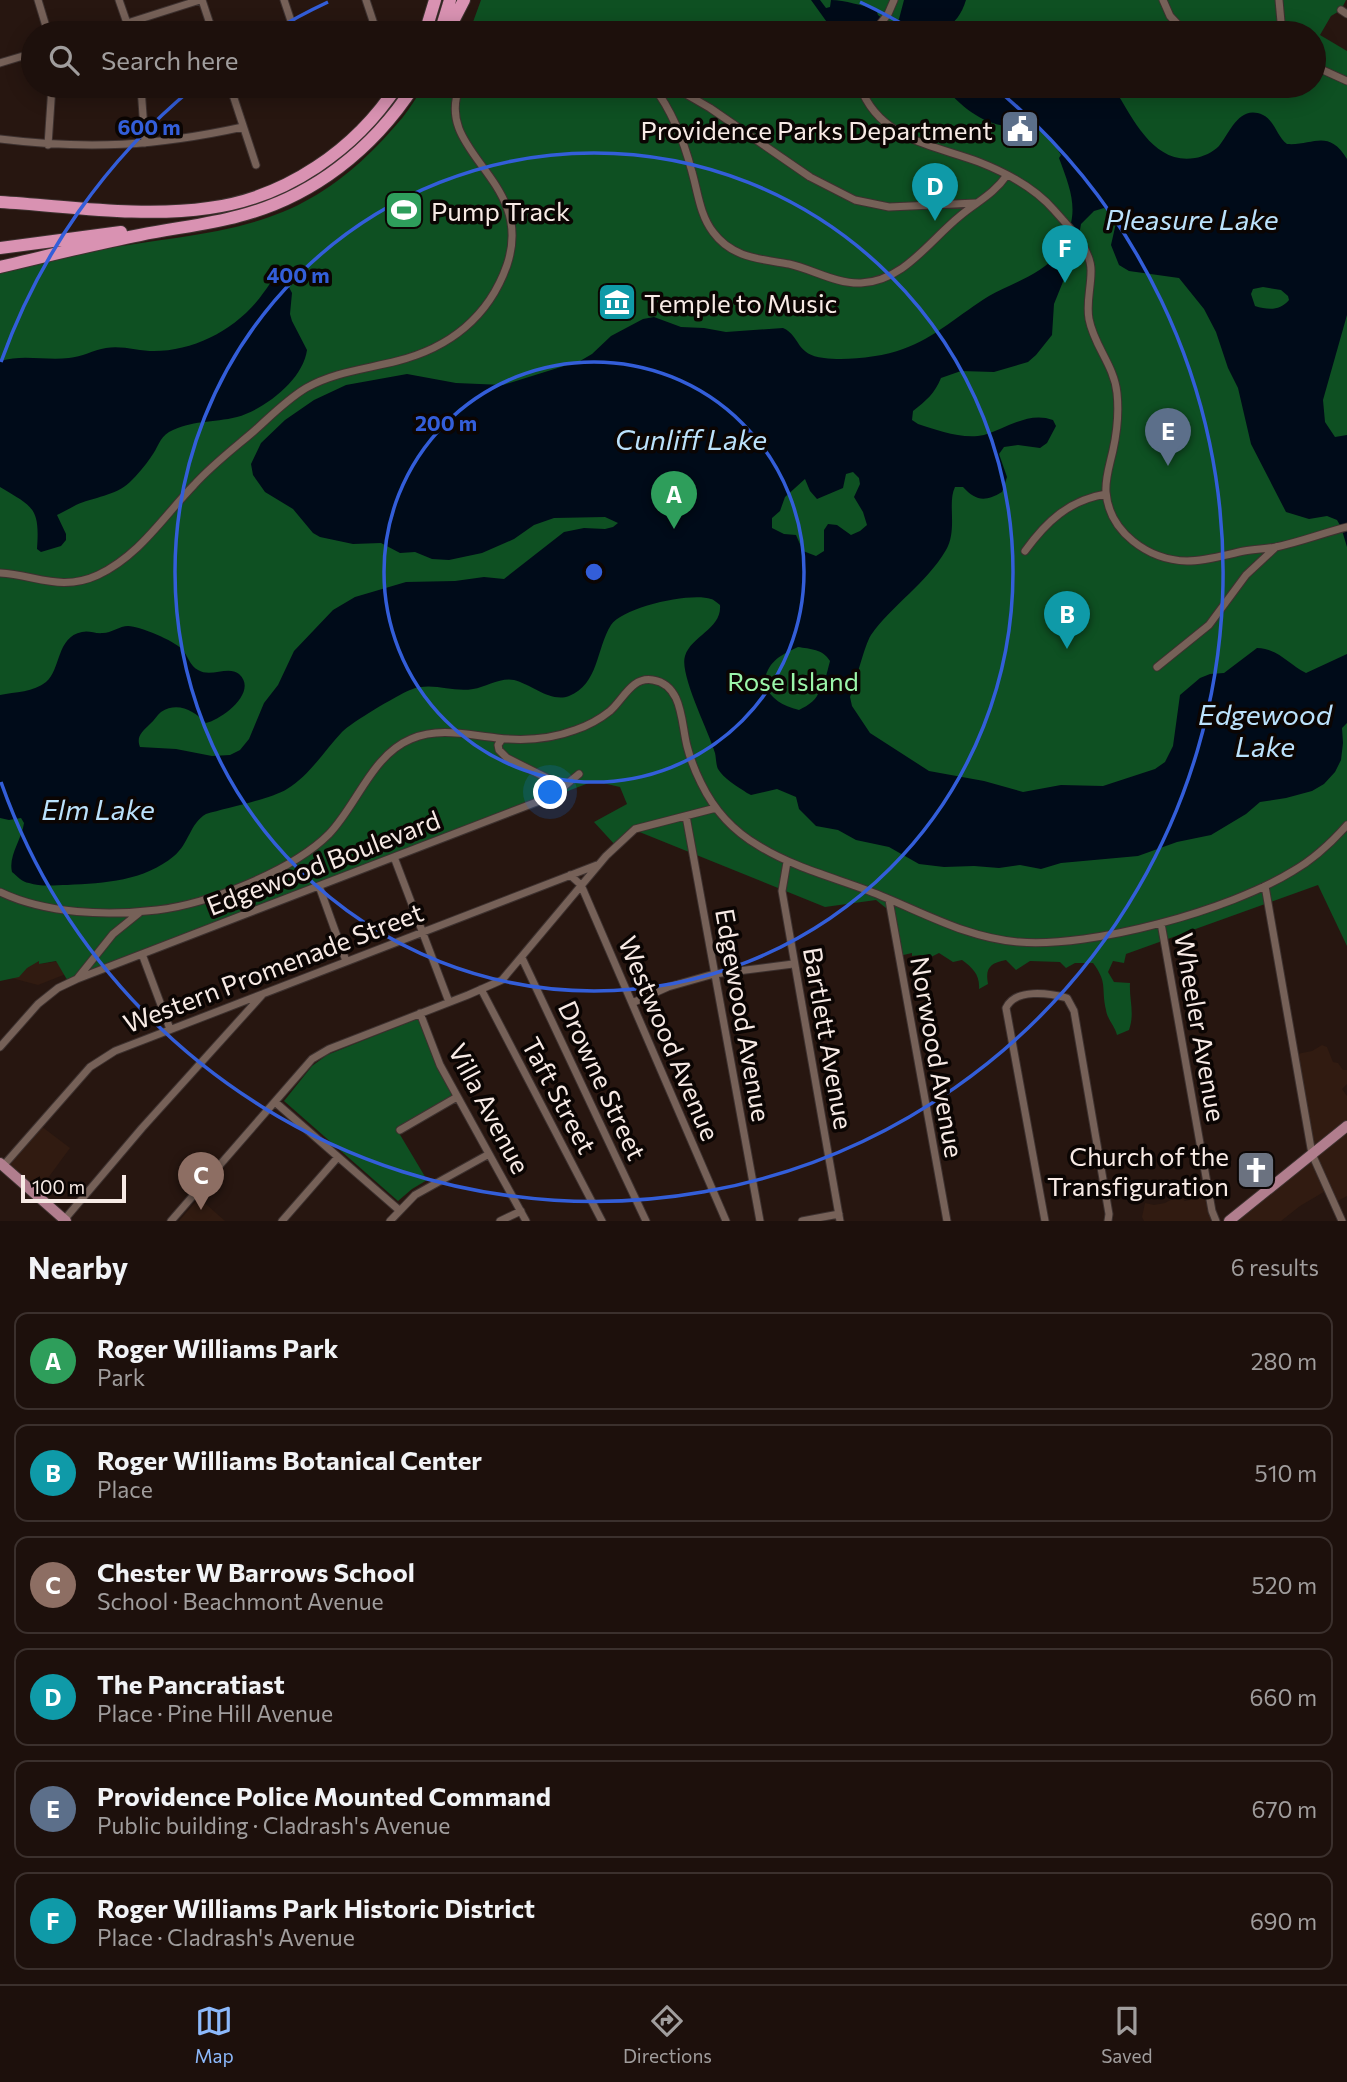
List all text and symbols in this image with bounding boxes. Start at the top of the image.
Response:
search box [21,21,1326,98]
icon: search [45,41,83,79]
text: Search here [101,44,239,75]
public building icon: Providence Parks Department [999,108,1041,150]
text: 600 m [117,114,181,139]
place label: Providence Parks Department [640,114,993,145]
pin: D [912,163,958,221]
sports icon: Pump Track [383,189,425,231]
place label: Pump Track [431,195,570,226]
water label: Pleasure Lake [1105,202,1279,236]
pin: F [1042,225,1088,283]
text: 400 m [266,262,330,287]
museum icon: Temple to Music [596,281,638,323]
place label: Temple to Music [644,287,837,318]
pin: E [1145,408,1191,466]
text: 200 m [415,410,477,435]
water label: Cunliff Lake [615,422,767,456]
pin: A [651,471,697,529]
centre of rings [582,560,606,584]
pin: B [1044,591,1090,649]
park label: Rose Island [727,665,859,696]
water label: Edgewood Lake [1198,697,1334,763]
your location [533,775,567,809]
water label: Elm Lake [41,792,155,826]
street label: Edgewood Boulevard [202,803,444,921]
street label: Western Promenade Street [119,895,427,1039]
street label: Edgewood Avenue [710,906,778,1124]
street label: Wheeler Avenue [1169,930,1233,1124]
street label: Westwood Avenue [613,931,727,1145]
street label: Bartlett Avenue [798,944,860,1132]
street label: Norwood Avenue [905,954,971,1160]
street label: Drowne Street [553,995,653,1165]
street label: Taft Street [516,1031,604,1159]
street label: Villa Avenue [443,1038,537,1178]
place label: Church of the Transfiguration [1047,1140,1229,1201]
church icon: Church of the Transfiguration [1235,1149,1277,1191]
pin: C [178,1152,224,1210]
scale bar [21,1172,126,1204]
text: 100 m [32,1175,85,1198]
text: Nearby [28,1248,128,1285]
text: 6 results [1231,1253,1319,1281]
text: Roger Williams Park [97,1332,339,1363]
text: A [45,1347,61,1375]
text: 280 m [1251,1347,1317,1375]
text: Park [97,1363,145,1391]
text: Roger Williams Botanical Center [97,1444,482,1475]
text: B [45,1459,61,1487]
text: 510 m [1254,1459,1317,1487]
text: Place [97,1475,153,1503]
text: Chester W Barrows School [97,1556,415,1587]
text: C [45,1571,61,1599]
text: 520 m [1252,1571,1317,1599]
text: School · Beachmont Avenue [97,1587,384,1615]
text: The Pancratiast [97,1668,285,1699]
text: D [45,1683,61,1711]
text: 660 m [1250,1683,1317,1711]
text: Place · Pine Hill Avenue [97,1699,333,1727]
text: Providence Police Mounted Command [97,1780,551,1811]
text: E [46,1795,60,1823]
text: 670 m [1252,1795,1317,1823]
text: Public building · Cladrash's Avenue [97,1811,450,1839]
text: Roger Williams Park Historic District [97,1892,535,1923]
text: F [46,1907,60,1935]
text: 690 m [1250,1907,1317,1935]
text: Place · Cladrash's Avenue [97,1923,355,1951]
tab: Map [195,2002,234,2067]
tab: Directions [623,2002,712,2067]
tab: Saved [1101,2002,1152,2067]

